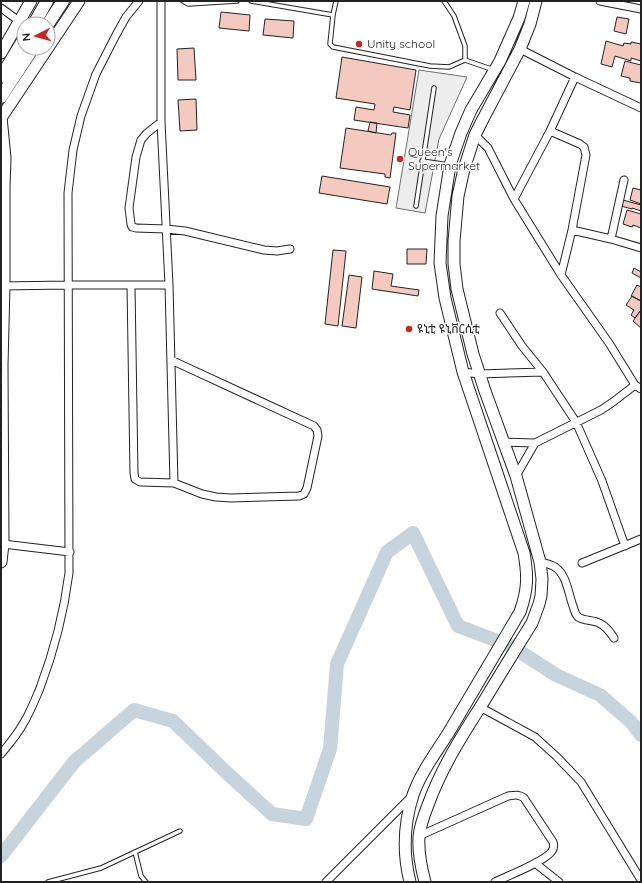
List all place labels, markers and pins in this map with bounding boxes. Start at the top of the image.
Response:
place label: Unity school [367,36,435,51]
marker: Unity school [354,39,364,49]
place label: Queen's Supermarket [408,144,480,173]
marker: Queen's Supermarket [395,154,405,164]
place label: ዩኒቲ ዩኒቨርሲቲ [417,321,480,336]
marker: ዩኒቲ ዩኒቨርሲቲ [404,324,414,334]

